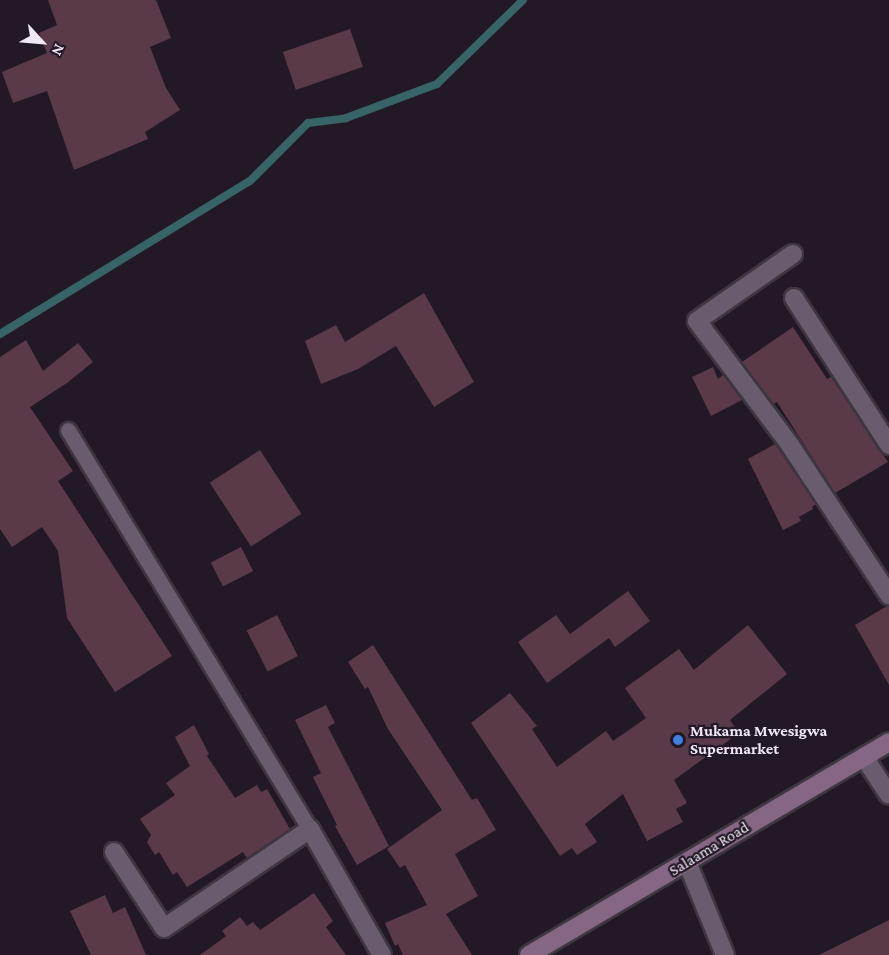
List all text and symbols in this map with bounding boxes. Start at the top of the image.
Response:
north arrow [12,12,72,72]
text: N [49,41,69,59]
place label: Mukama Mwesigwa Supermarket [690,721,827,759]
marker: Mukama Mwesigwa Supermarket [671,733,685,747]
street label: Salaama Road [666,818,752,880]

